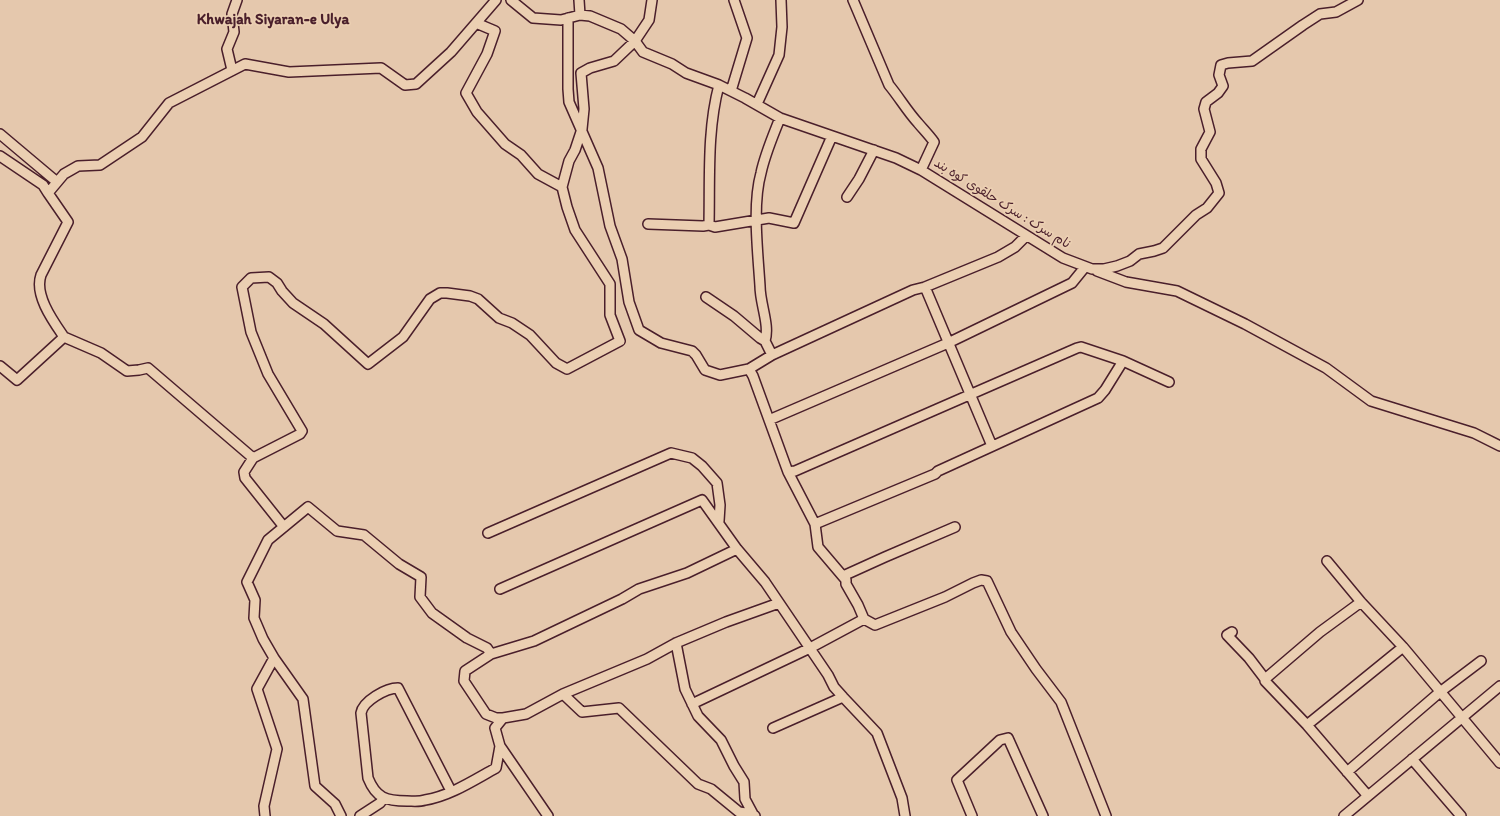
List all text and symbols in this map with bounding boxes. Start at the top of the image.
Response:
district label: Khwajah Siyaran-e Ulya [197,11,349,29]
street label: نام سرک : سرک حلقوی کوه بند [931,156,1073,252]

